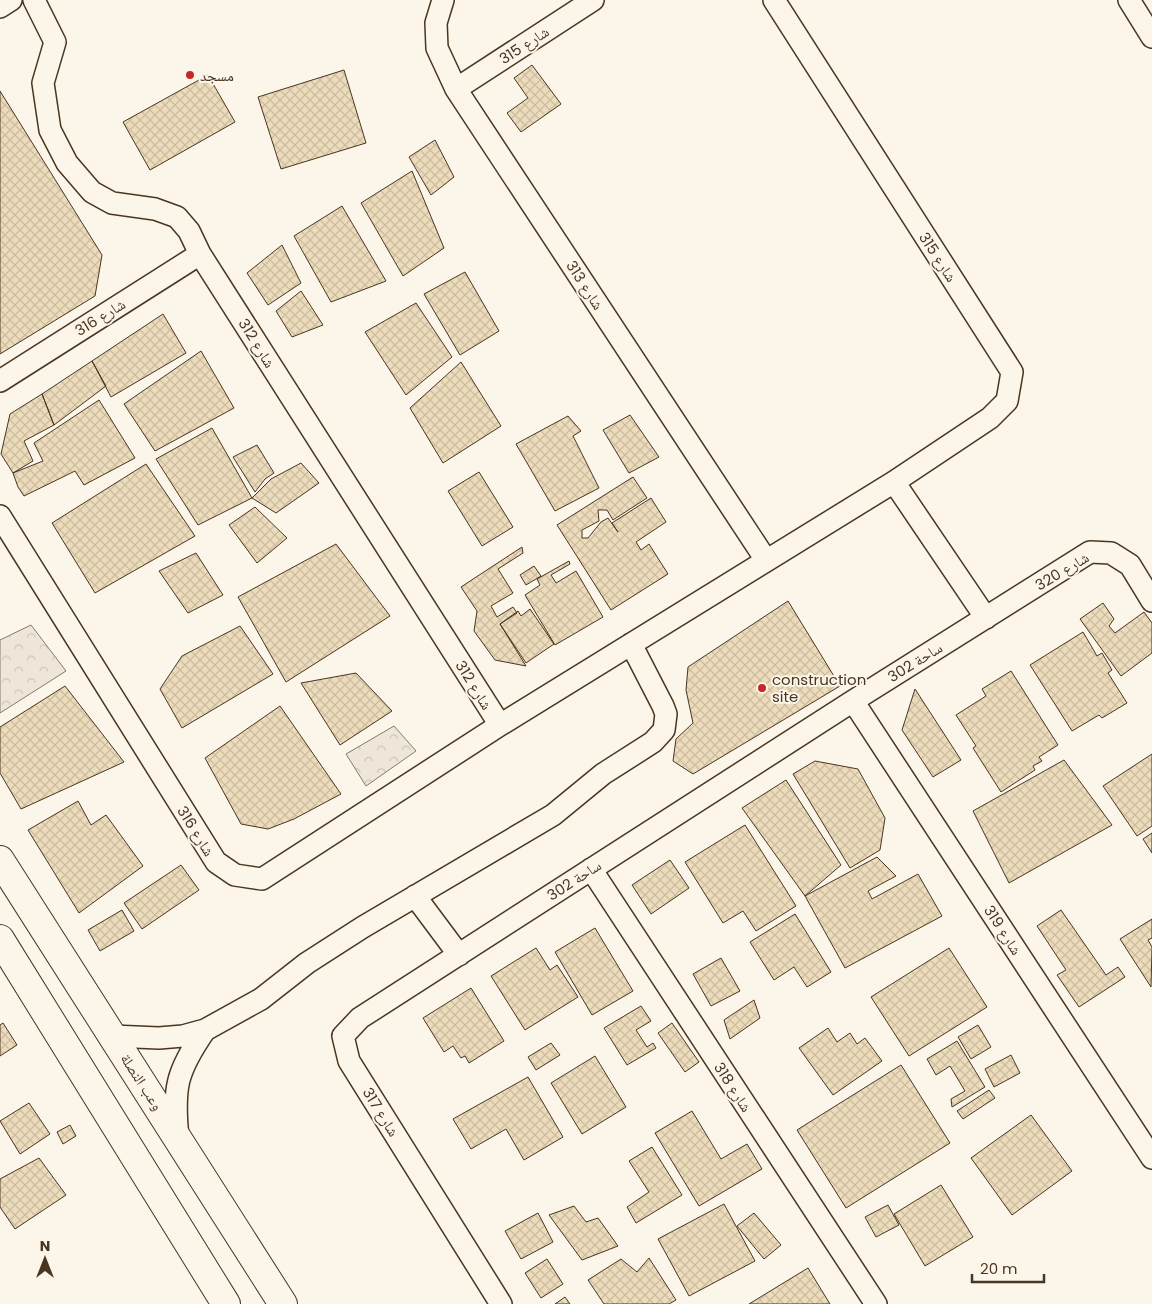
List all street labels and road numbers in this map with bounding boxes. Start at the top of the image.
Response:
street label: شارع 315 [495,21,553,69]
street label: شارع 315 [914,228,962,286]
street label: شارع 313 [561,256,609,314]
street label: شارع 316 [71,293,129,341]
street label: شارع 312 [234,314,280,372]
street label: شارع 320 [1031,547,1093,595]
street label: ساحة 302 [884,637,946,687]
street label: شارع 312 [451,656,497,714]
street label: شارع 316 [172,802,220,860]
street label: ساحة 302 [543,855,605,905]
street label: شارع 319 [979,901,1027,959]
street label: وعب النصلة [116,1049,168,1115]
street label: شارع 318 [709,1058,757,1116]
street label: شارع 317 [358,1083,404,1141]

